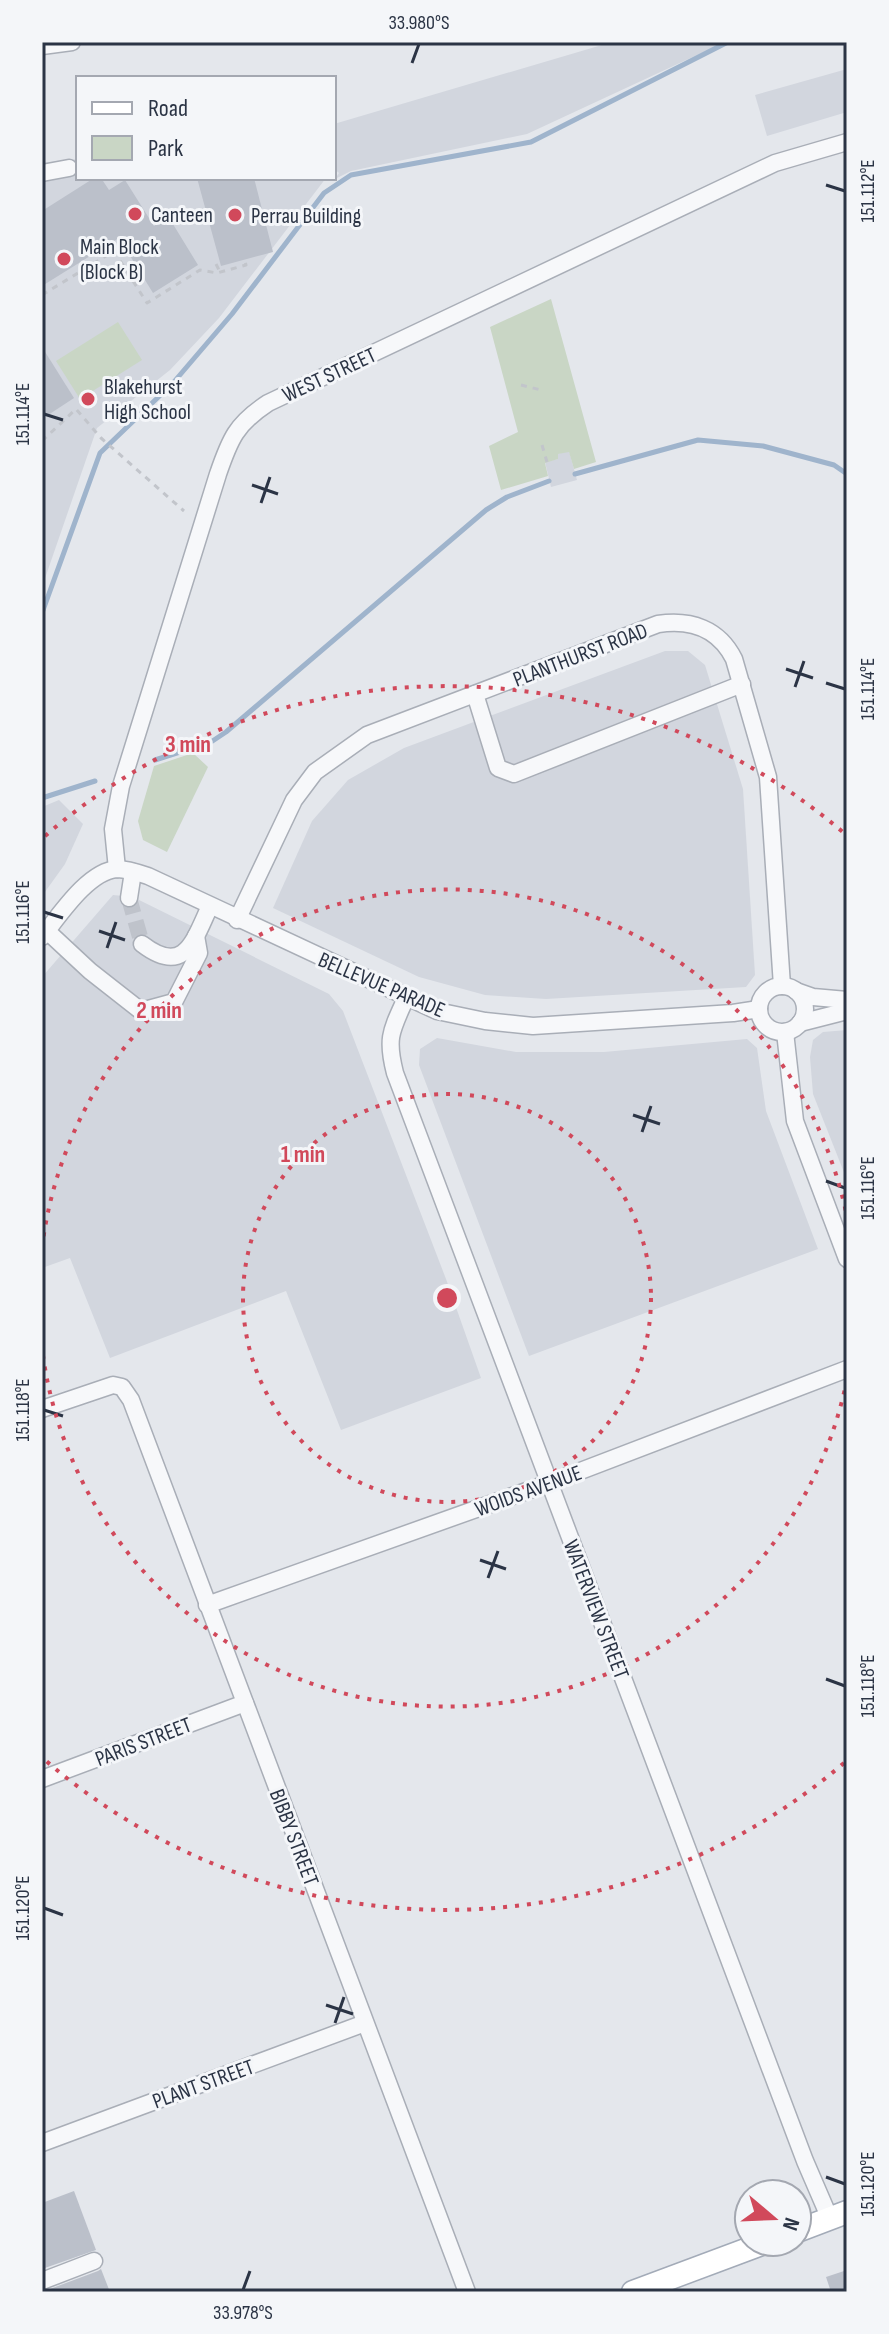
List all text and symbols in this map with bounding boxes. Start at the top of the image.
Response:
text: 33.980°S [388,11,450,35]
legend [76,76,336,180]
text: Road [148,94,188,123]
text: Park [148,134,183,163]
text: 151.112°E [856,159,880,223]
place label: Canteen [151,202,213,229]
place label: Perrau Building [251,203,361,230]
marker: Canteen [126,205,144,223]
marker: Perrau Building [226,206,244,224]
place label: Main Block (Block B) [80,234,159,286]
marker: Main Block (Block B) [55,250,73,268]
street label: WEST STREET [278,342,381,409]
place label: Blakehurst High School [104,374,191,426]
text: 151.114°E [11,383,35,445]
marker: Blakehurst High School [79,390,97,408]
street label: PLANTHURST ROAD [509,617,652,693]
text: 151.114°E [856,658,880,720]
text: 3 min [165,730,211,759]
text: 151.116°E [11,880,35,944]
street label: BELLEVUE PARADE [314,947,449,1024]
text: 2 min [136,996,182,1025]
text: 1 min [281,1140,325,1169]
text: 151.116°E [856,1156,880,1220]
centre of rings [433,1284,461,1312]
text: 151.118°E [11,1378,35,1442]
street label: WOIDS AVENUE [471,1460,586,1523]
street label: WATERVIEW STREET [557,1536,635,1683]
text: 151.118°E [856,1654,880,1718]
street label: PARIS STREET [91,1712,196,1773]
street label: BIBBY STREET [263,1785,324,1890]
text: 151.120°E [11,1875,35,1941]
street label: PLANT STREET [149,2054,258,2115]
text: 151.120°E [856,2151,880,2217]
north arrow [733,2178,813,2258]
text: N [776,2214,805,2234]
text: 33.978°S [213,2301,273,2325]

